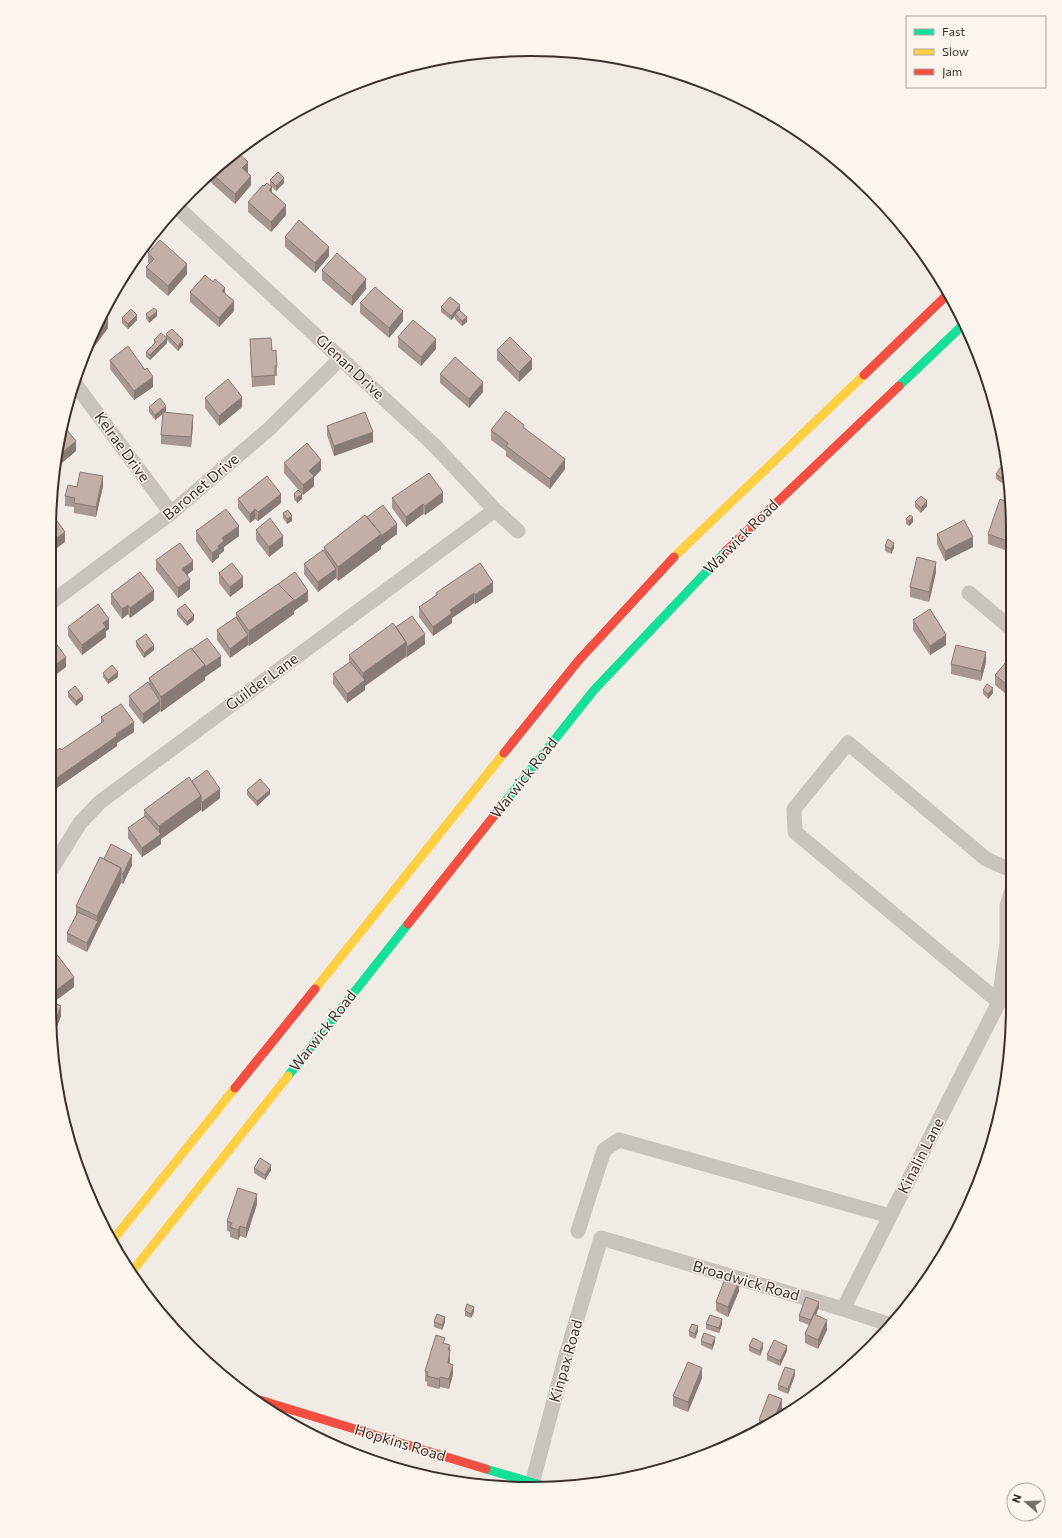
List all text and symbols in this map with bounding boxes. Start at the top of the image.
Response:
legend [906,16,1046,88]
text: Fast [942,24,965,38]
text: Slow [942,44,969,58]
text: Jam [942,64,962,79]
street label: Glenan Drive [313,330,389,403]
street label: Kelrae Drive [91,408,154,485]
street label: Baronet Drive [159,449,242,523]
street label: Warwick Road [699,495,781,577]
street label: Guilder Lane [222,649,301,714]
street label: Warwick Road [486,733,560,821]
street label: Warwick Road [285,986,359,1074]
street label: Kinalin Lane [893,1115,947,1196]
street label: Broadwick Road [691,1256,802,1304]
street label: Kinpax Road [545,1317,585,1404]
street label: Hopkins Road [353,1420,448,1464]
north arrow [1006,1482,1046,1522]
text: N [1009,1492,1024,1505]

